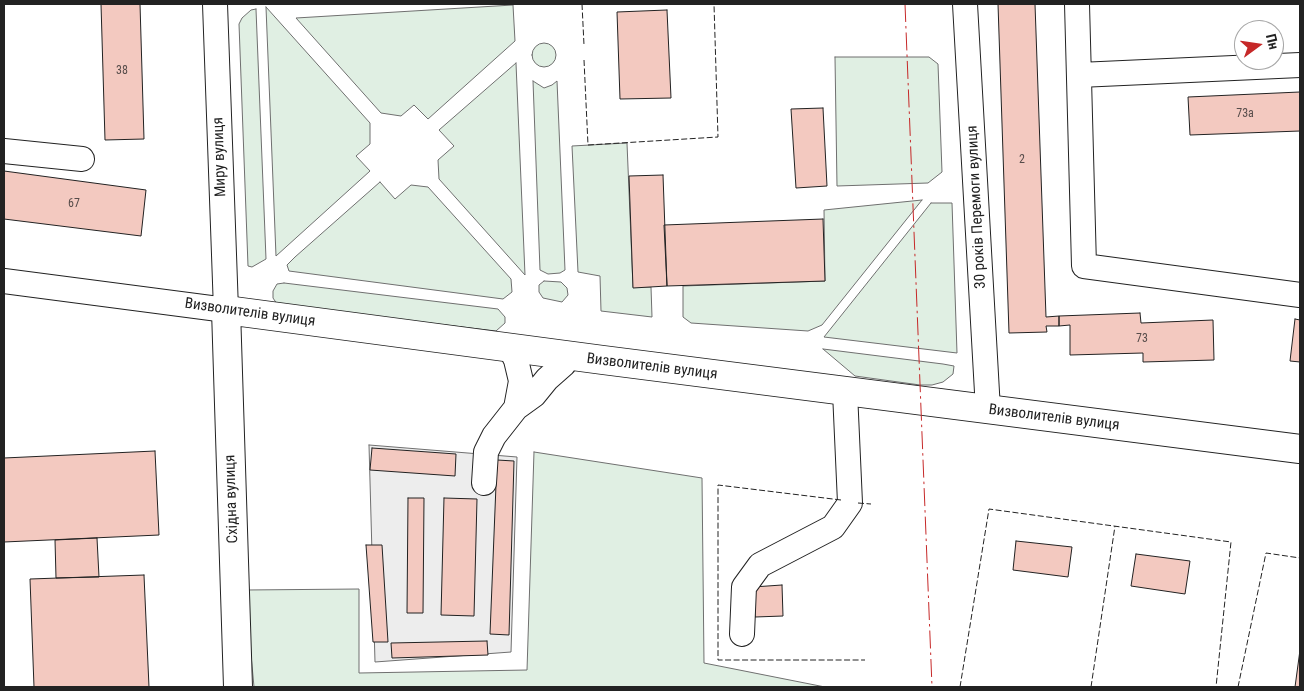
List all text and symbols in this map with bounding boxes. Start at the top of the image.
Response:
north arrow [1234,20,1284,70]
text: Пн [1263,32,1282,51]
house number: 38 [116,64,128,78]
house number: 73а [1236,107,1254,121]
street label: Миру вулиця [210,117,230,197]
street label: 30 років Перемоги вулиця [964,125,990,289]
house number: 2 [1019,153,1025,167]
house number: 67 [68,197,80,211]
street label: Визволителів вулиця [184,295,316,331]
house number: 73 [1136,332,1148,346]
street label: Визволителів вулиця [586,350,718,384]
street label: Визволителів вулиця [988,401,1120,435]
street label: Східна вулиця [221,454,243,544]

